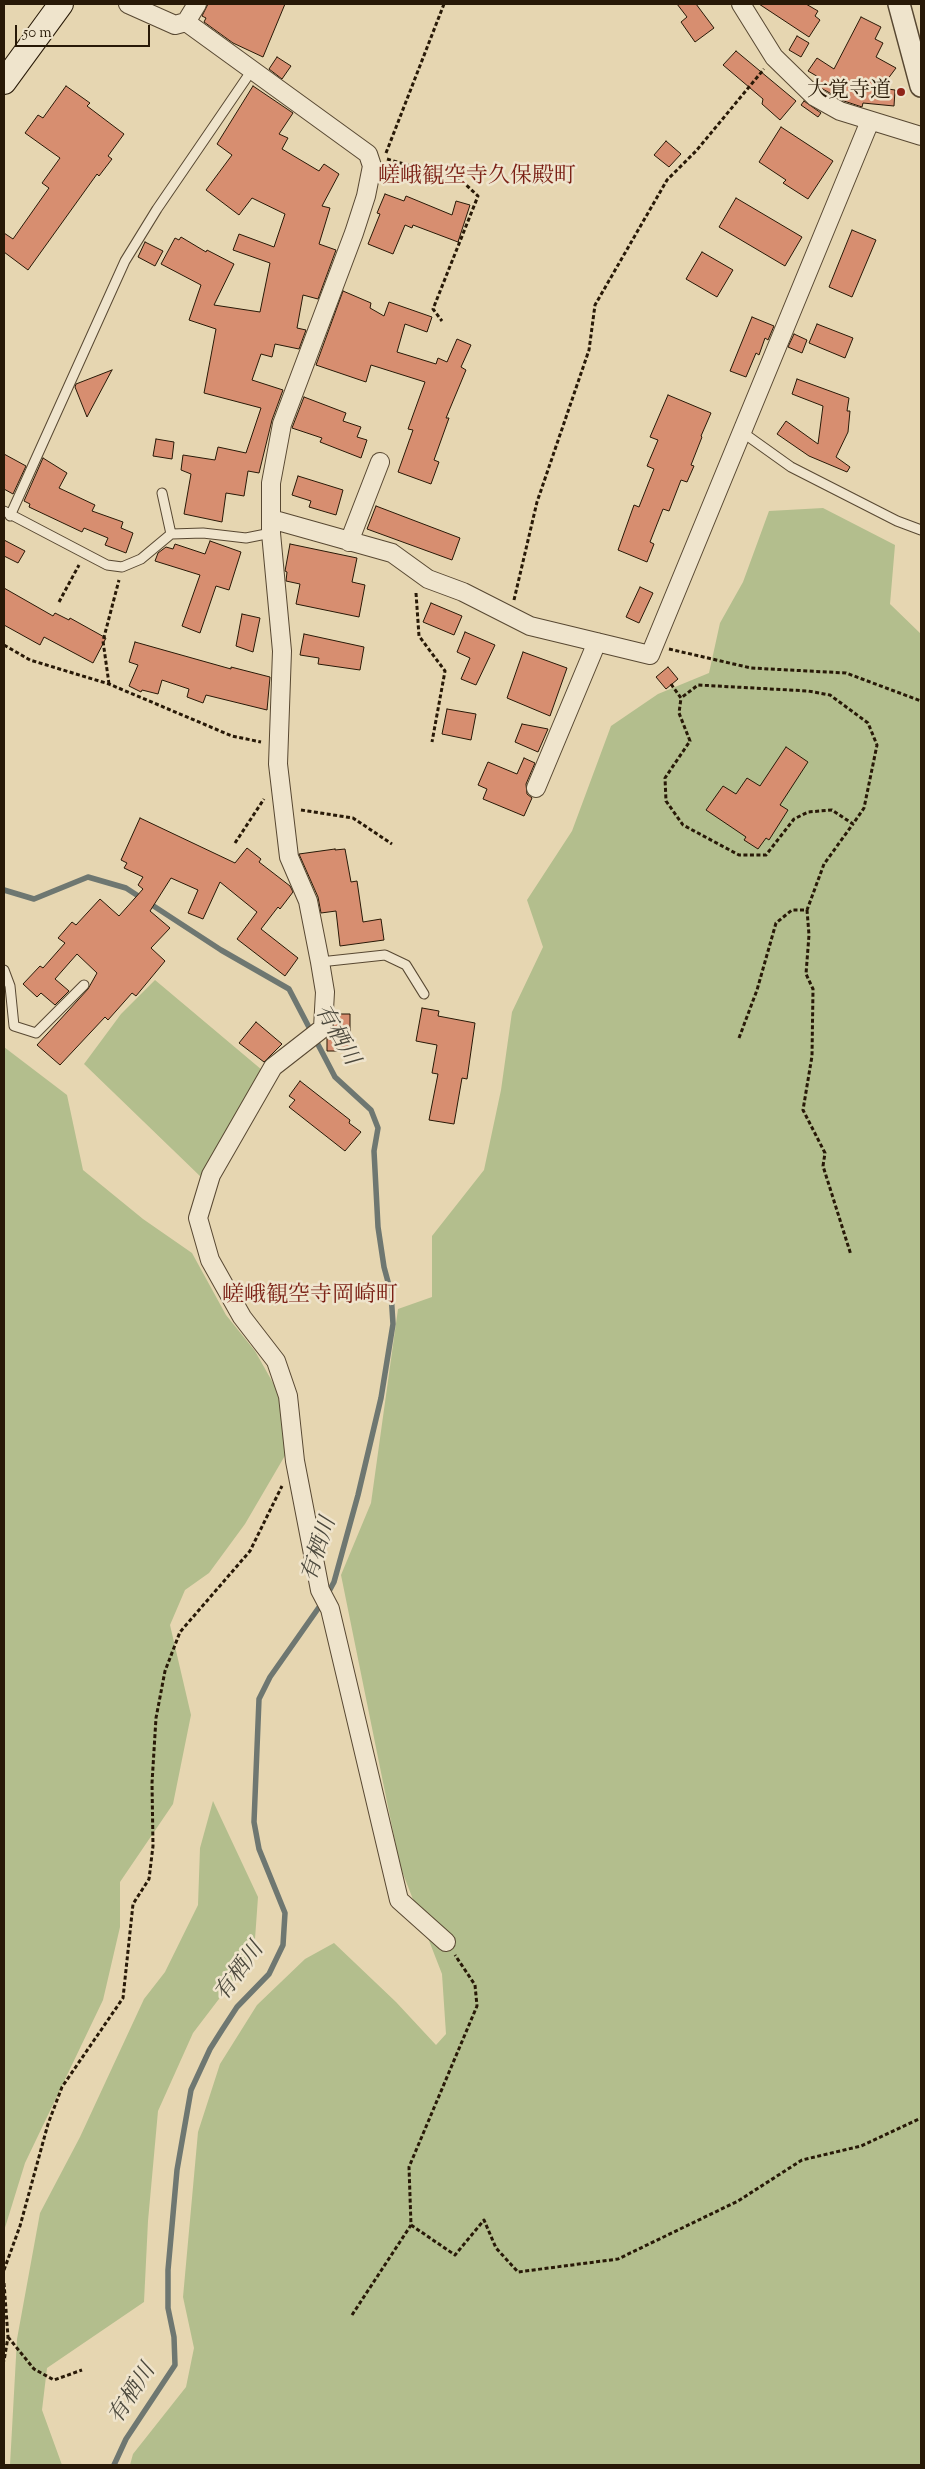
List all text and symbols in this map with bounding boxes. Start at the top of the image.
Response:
scale bar [18,15,152,47]
text: 50 m [23,23,52,44]
place label: 大覚寺道 [807,79,891,105]
marker: 大覚寺道 [895,86,907,98]
district label: 嵯峨観空寺久保殿町 [378,165,576,191]
water label: 有栖川 [307,1001,363,1071]
district label: 嵯峨観空寺岡崎町 [222,1284,398,1310]
water label: 有栖川 [298,1515,344,1585]
water label: 有栖川 [211,1939,271,2007]
water label: 有栖川 [105,2360,163,2430]

